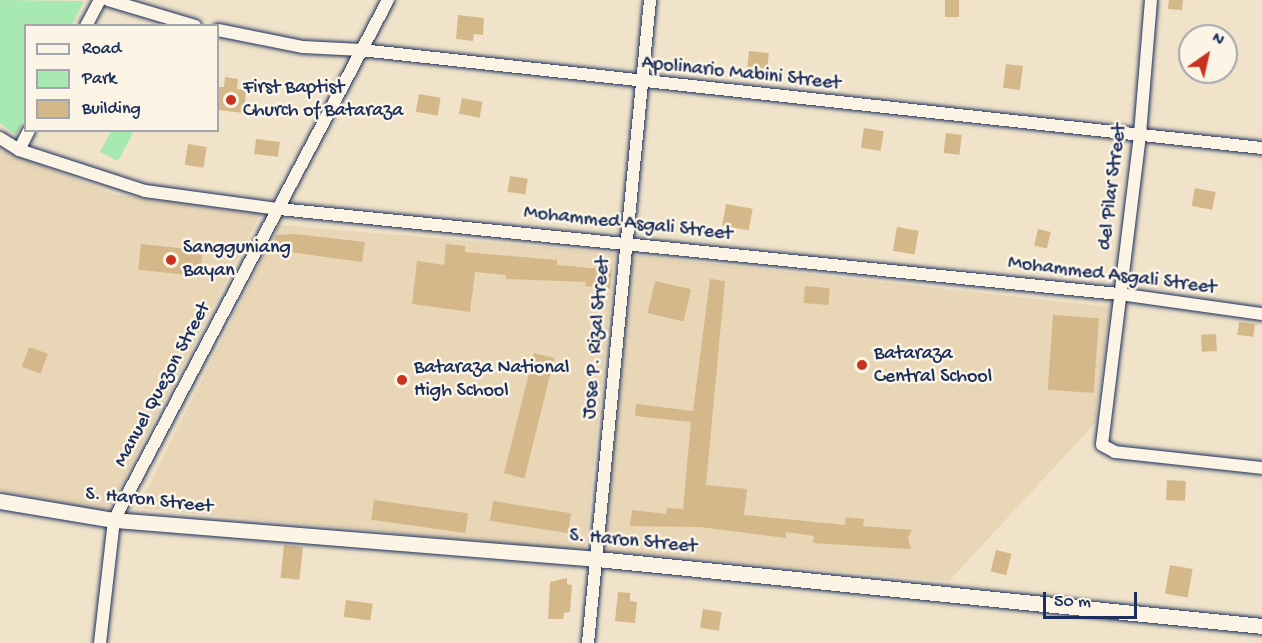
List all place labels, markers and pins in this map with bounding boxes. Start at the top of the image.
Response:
place label: First Baptist Church of Bataraza [243,77,403,124]
marker: First Baptist Church of Bataraza [224,93,238,107]
place label: Sangguniang Bayan [183,237,291,284]
marker: Sangguniang Bayan [164,253,178,267]
place label: Bataraza Central School [874,342,992,389]
place label: Bataraza National High School [414,356,569,403]
marker: Bataraza Central School [855,358,869,372]
marker: Bataraza National High School [395,373,409,387]

